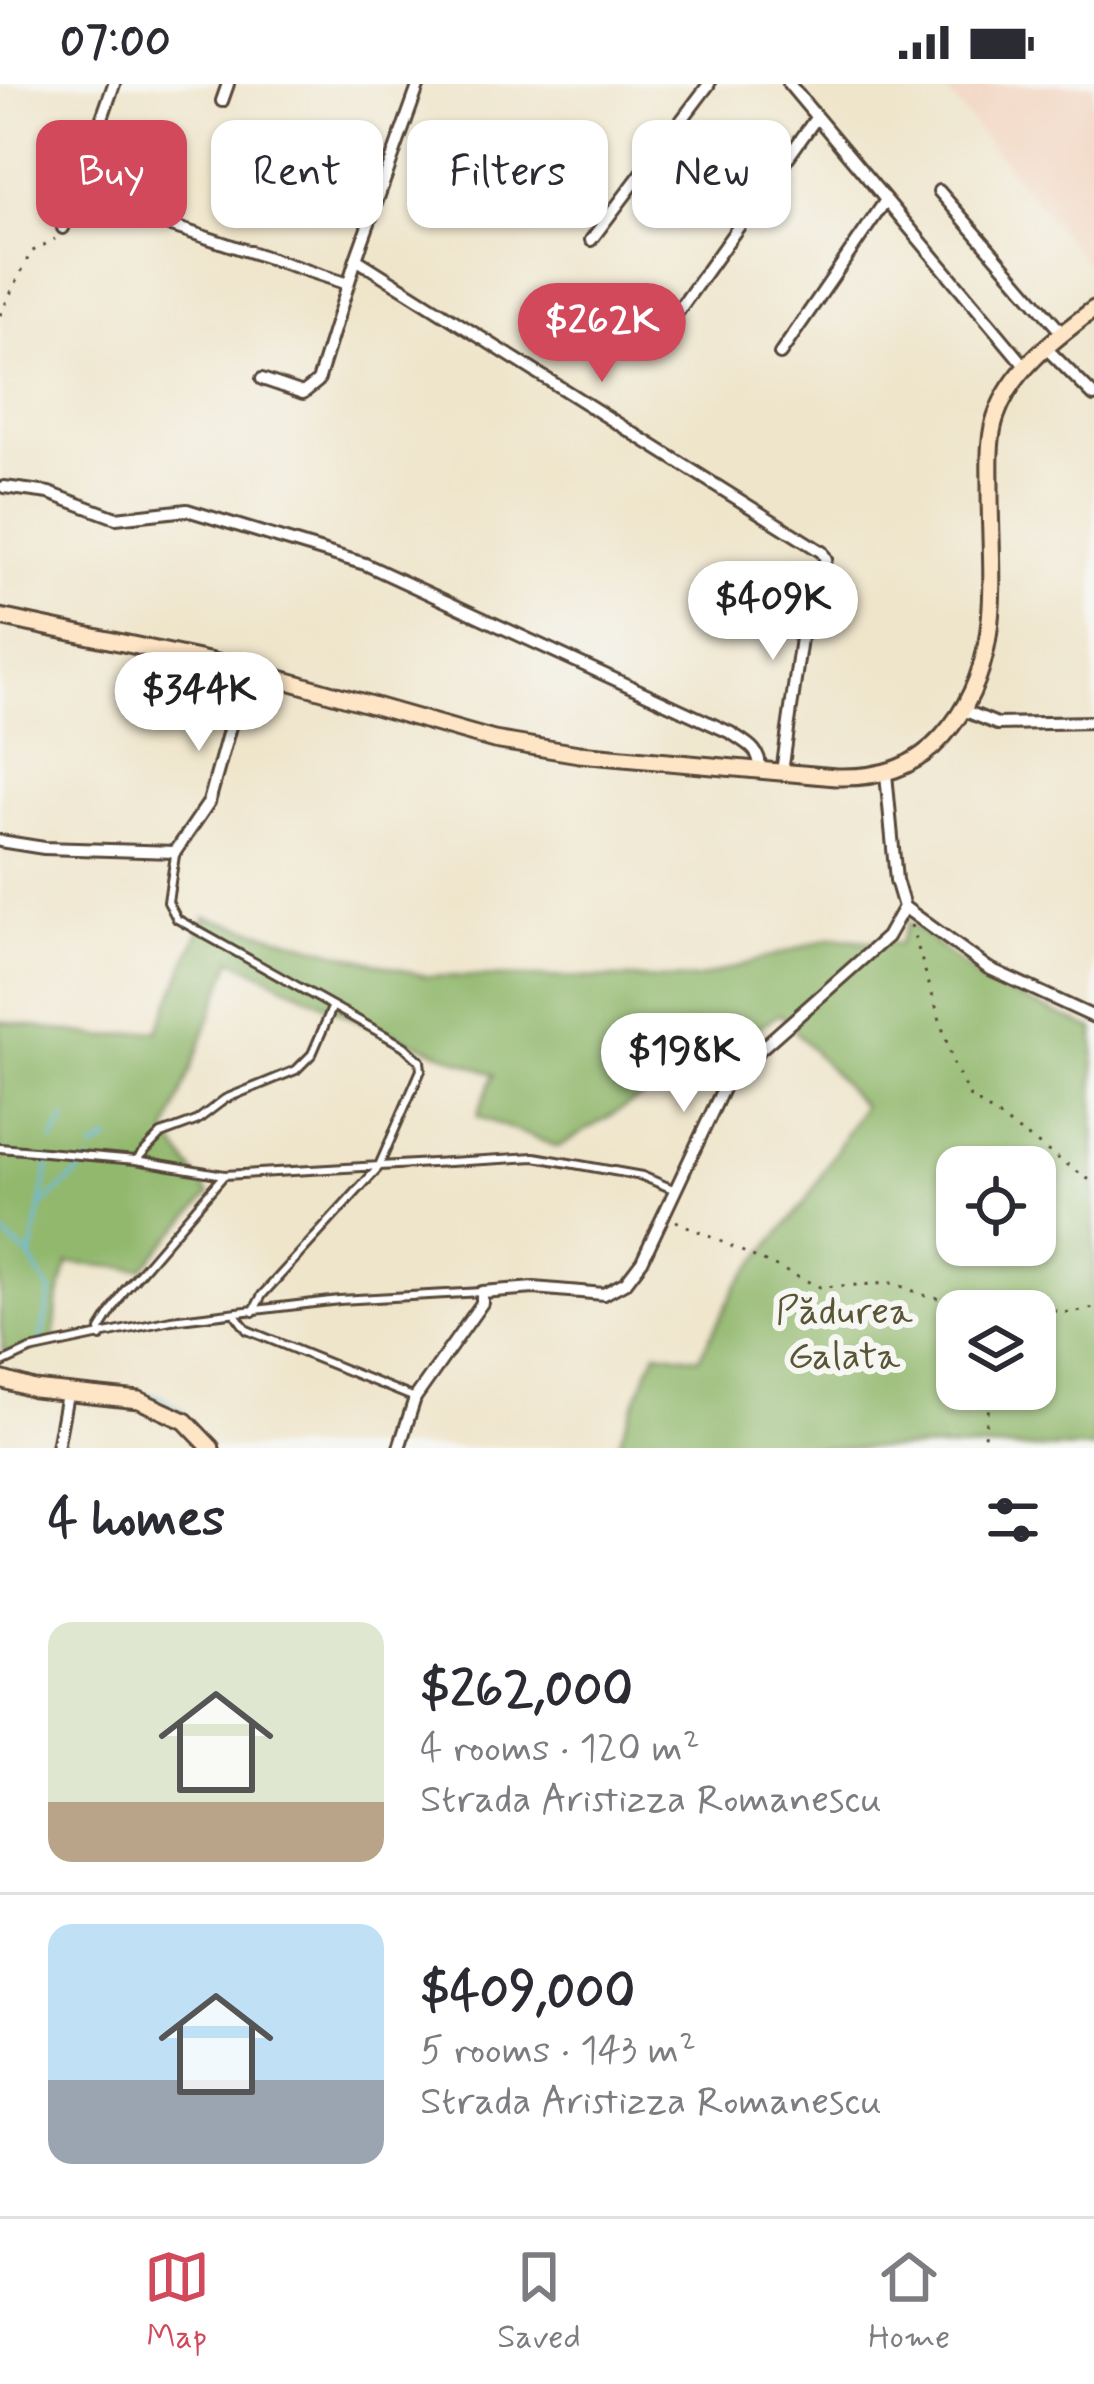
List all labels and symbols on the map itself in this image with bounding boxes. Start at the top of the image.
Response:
pin: $262K [518,283,686,385]
pin: $409K [689,561,857,663]
pin: $344K [115,652,283,754]
pin: $198K [600,1013,768,1115]
park label: Pădurea Galata [775,1287,913,1383]

